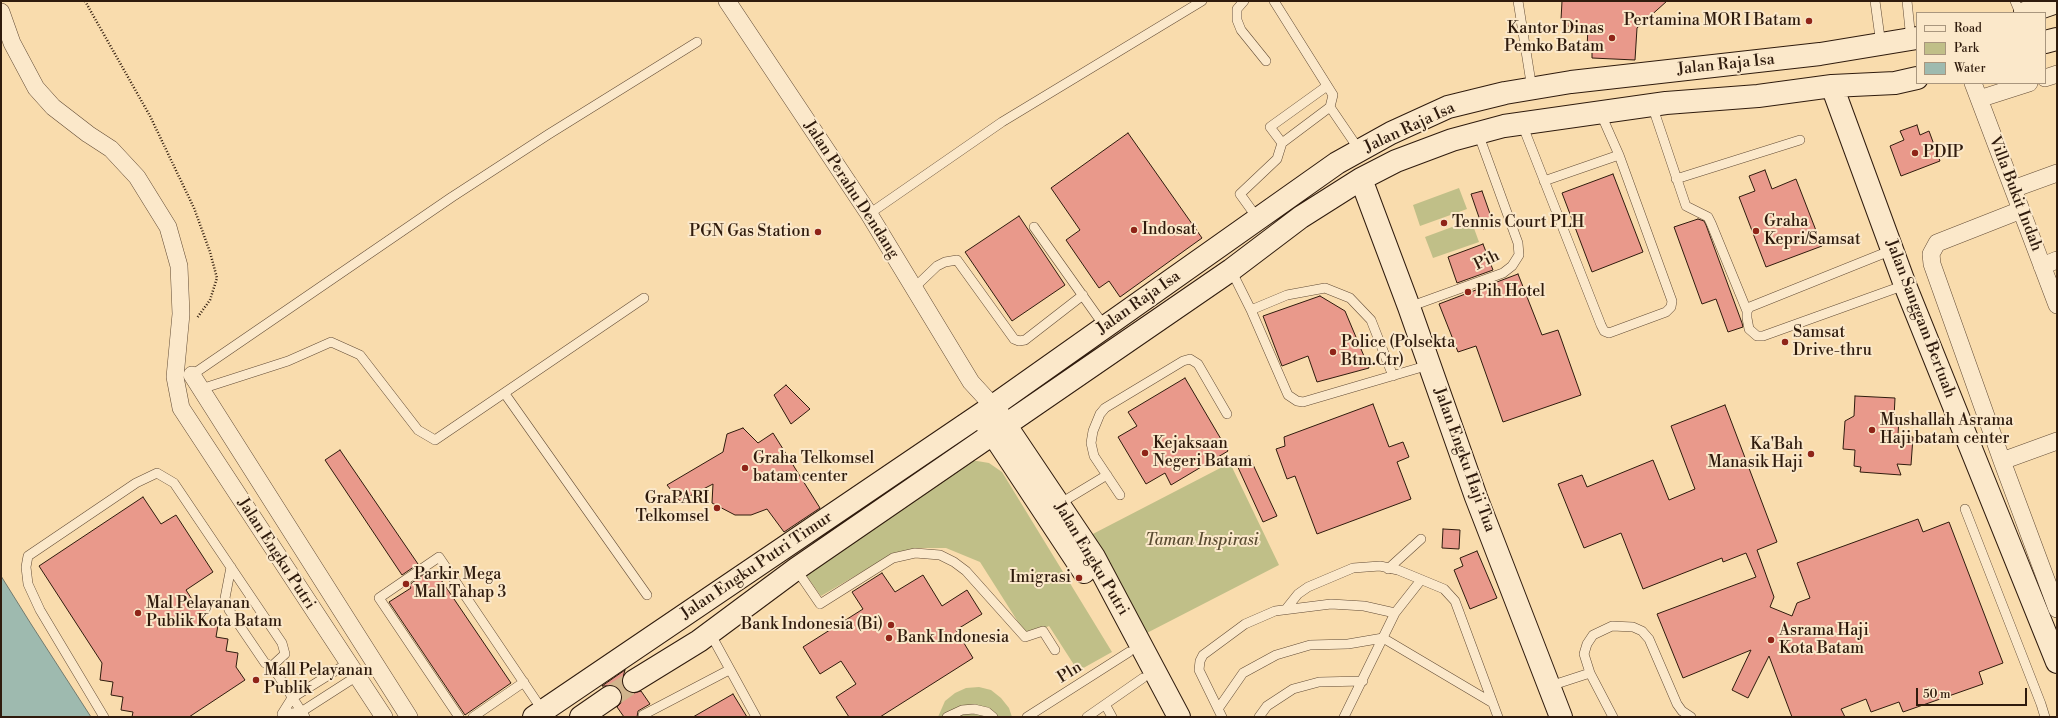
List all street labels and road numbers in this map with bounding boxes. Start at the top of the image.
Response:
street label: Jalan Raja Isa [1676,50,1776,80]
street label: Jalan Raja Isa [1362,99,1458,157]
street label: Jalan Perahu Dendang [799,117,903,263]
street label: Villa Bukit Indah [1984,134,2046,254]
street label: Jalan Sanggam Bertuah [1881,237,1959,401]
street label: Pih [1471,247,1503,275]
street label: Jalan Raja Isa [1093,267,1185,339]
street label: Jalan Engku Haji Tua [1429,385,1499,535]
street label: Jalan Engku Putri [233,495,319,613]
street label: Jalan Engku Putri [1050,499,1132,619]
street label: Jalan Engku Putri Timur [678,508,836,624]
street label: Pln [1054,658,1086,688]

